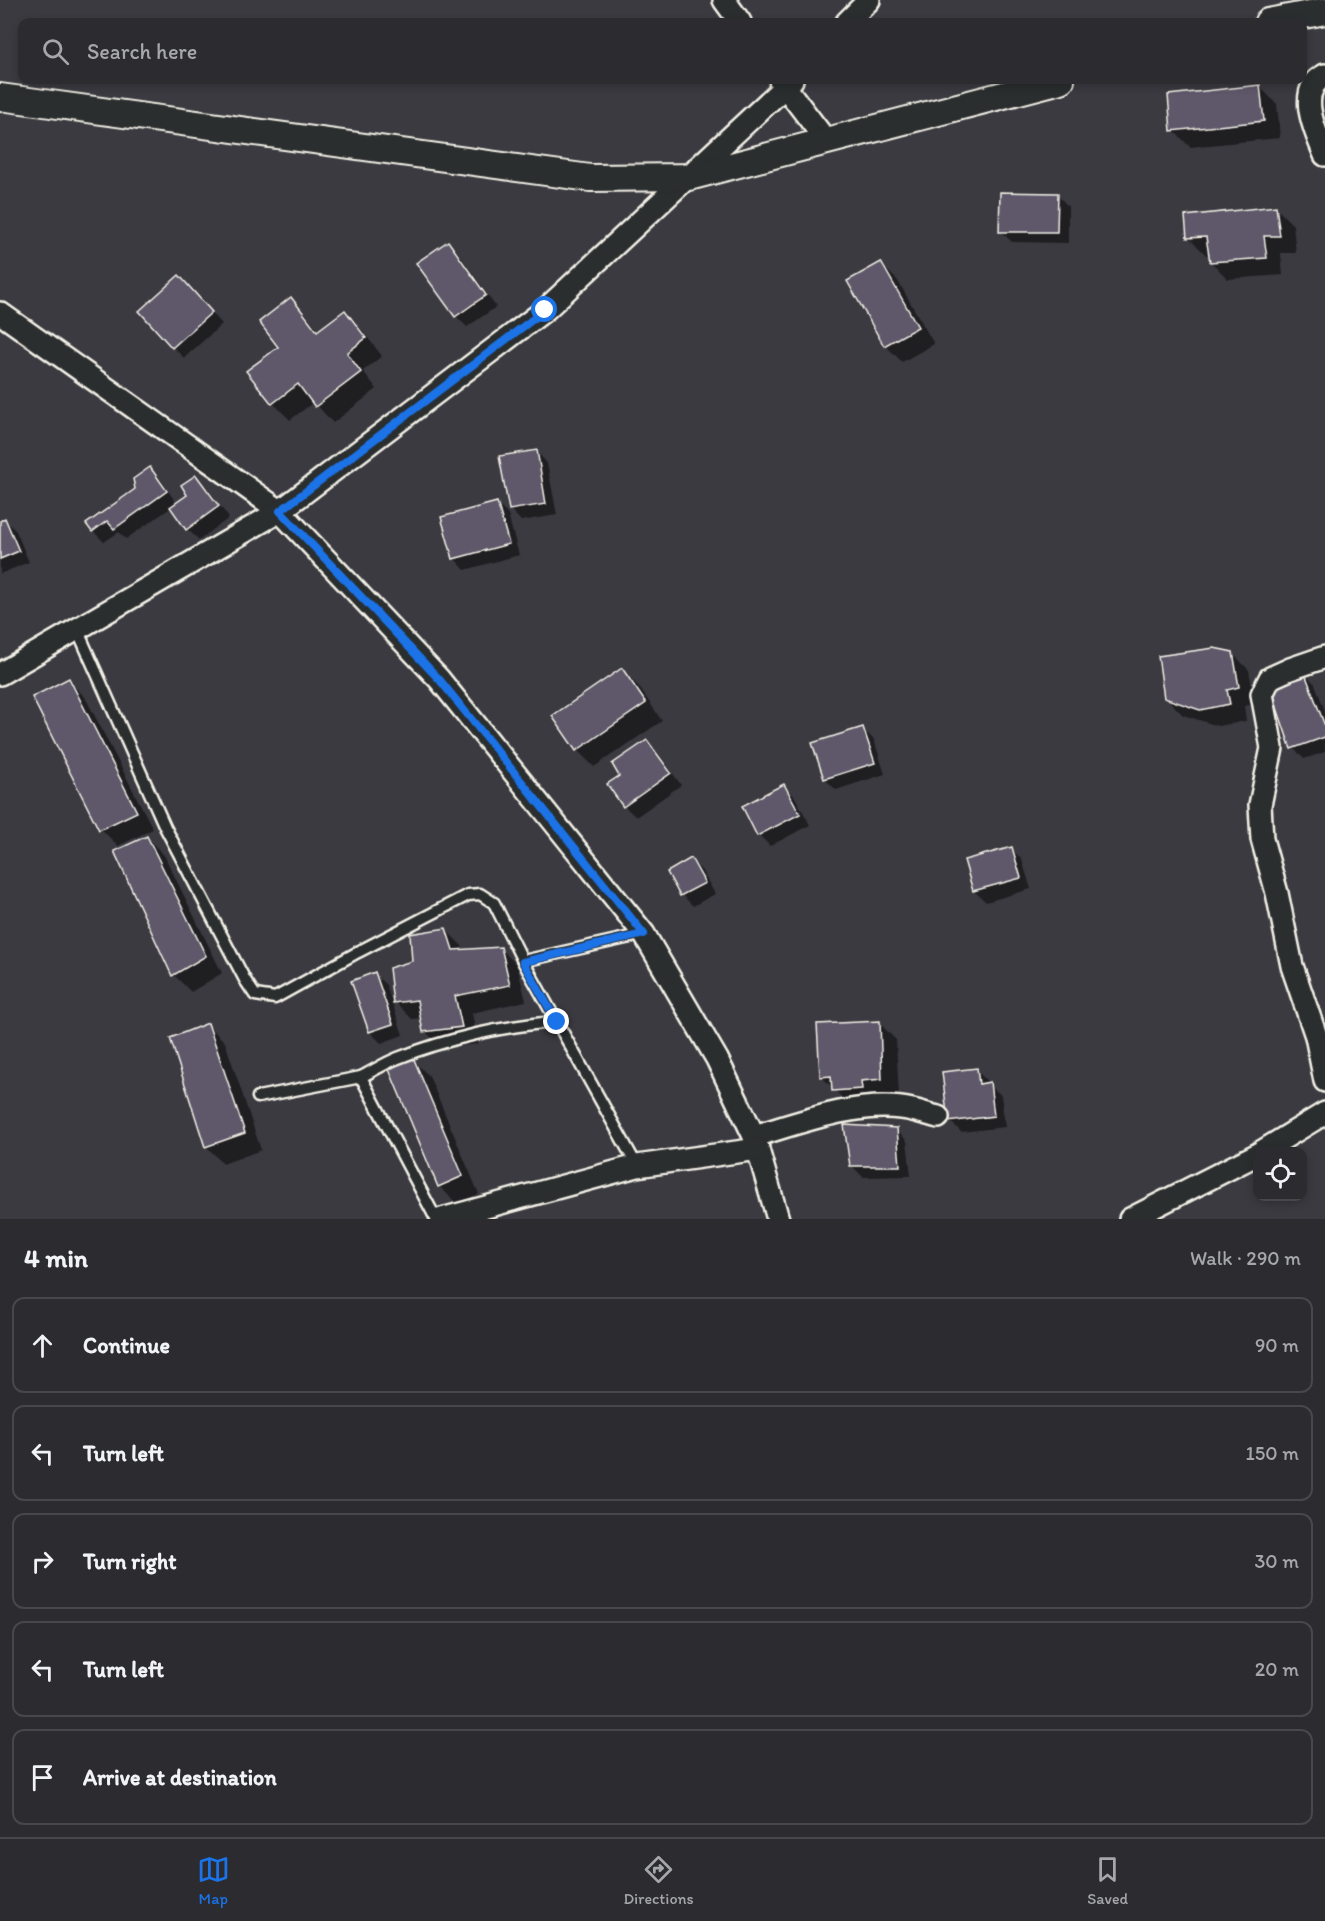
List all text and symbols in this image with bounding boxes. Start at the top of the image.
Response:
search box [18,18,1307,84]
icon: search [39,35,72,68]
text: Search here [87,38,197,65]
route start [531,296,557,322]
route end [543,1008,569,1034]
map controls [1253,1147,1307,1201]
button: locate [1253,1147,1307,1201]
text: 4 min [24,1242,88,1274]
text: Walk · 290 m [1190,1246,1301,1270]
icon: ahead [26,1329,59,1362]
text: Continue [83,1332,170,1359]
text: 90 m [1255,1333,1299,1357]
icon: left [26,1437,59,1470]
text: Turn left [83,1440,164,1467]
text: 150 m [1246,1441,1299,1465]
icon: right [26,1545,59,1578]
text: Turn right [83,1548,177,1575]
text: 30 m [1254,1549,1299,1573]
icon: left [26,1653,59,1686]
text: Turn left [83,1656,164,1683]
text: 20 m [1255,1657,1299,1681]
icon: arrive [26,1761,59,1794]
text: Arrive at destination [83,1764,277,1791]
tab: Map [197,1853,230,1908]
tab: Directions [623,1853,694,1908]
tab: Saved [1087,1853,1128,1908]

